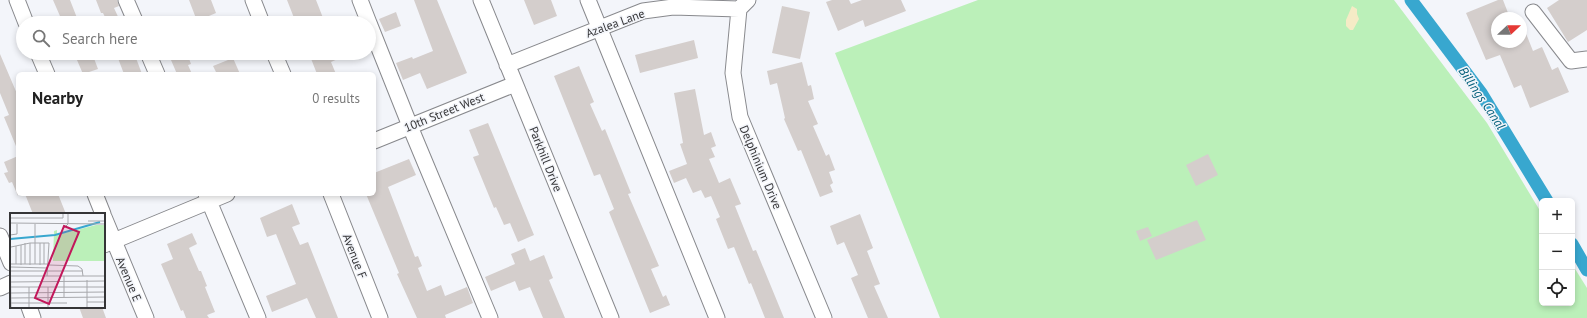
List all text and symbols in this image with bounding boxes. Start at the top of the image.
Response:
street label: Azalea Lane [584,5,646,41]
north arrow [1491,12,1527,48]
search box [16,16,376,60]
icon: search [30,27,52,49]
text: Search here [62,29,138,48]
water label: Billings Canal [1455,63,1510,133]
text: Nearby [32,87,83,109]
street label: 10th Street West [402,89,486,135]
text: 0 results [312,90,360,107]
street label: Delphinium Drive [737,123,785,211]
street label: Parkhill Drive [526,124,566,194]
map controls [1539,198,1575,306]
button: + [1539,198,1575,234]
inset map [10,213,105,308]
street label: Avenue F [340,231,370,281]
button: − [1539,234,1575,270]
street label: Avenue E [113,254,145,304]
button: locate [1539,270,1575,306]

